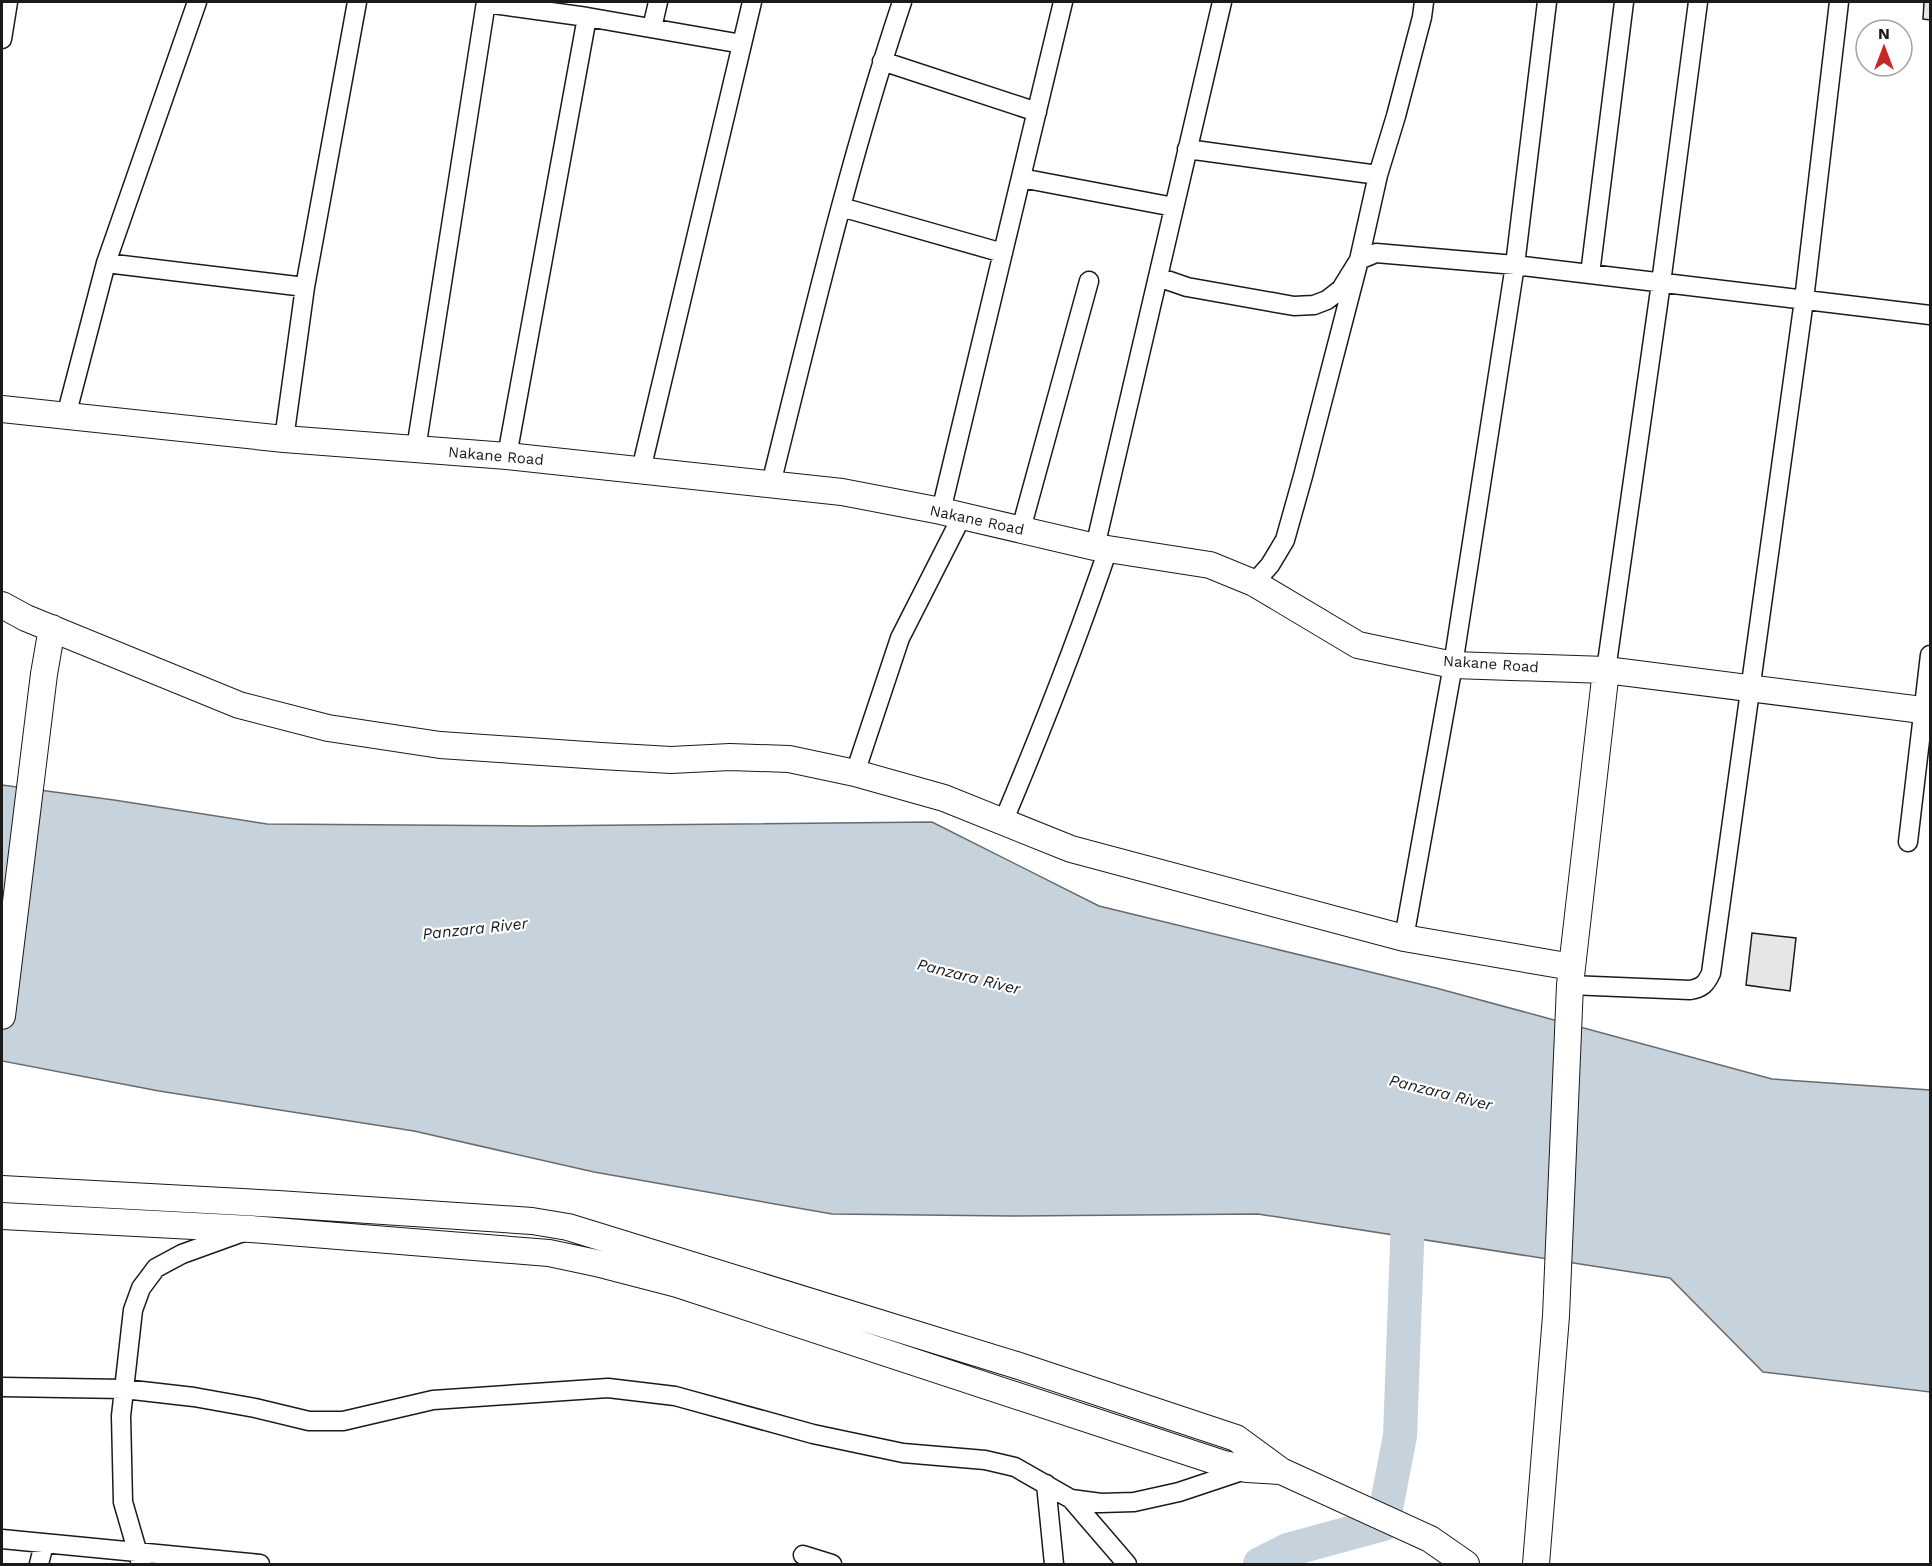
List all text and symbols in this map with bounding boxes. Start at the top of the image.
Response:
north arrow [1854,18,1914,78]
text: N [1878,24,1890,43]
street label: Nakane Road [447,443,545,469]
street label: Nakane Road [928,501,1026,539]
street label: Nakane Road [1443,652,1539,676]
water label: Panzara River [421,913,529,943]
water label: Panzara River [915,954,1023,999]
water label: Panzara River [1387,1070,1495,1115]

